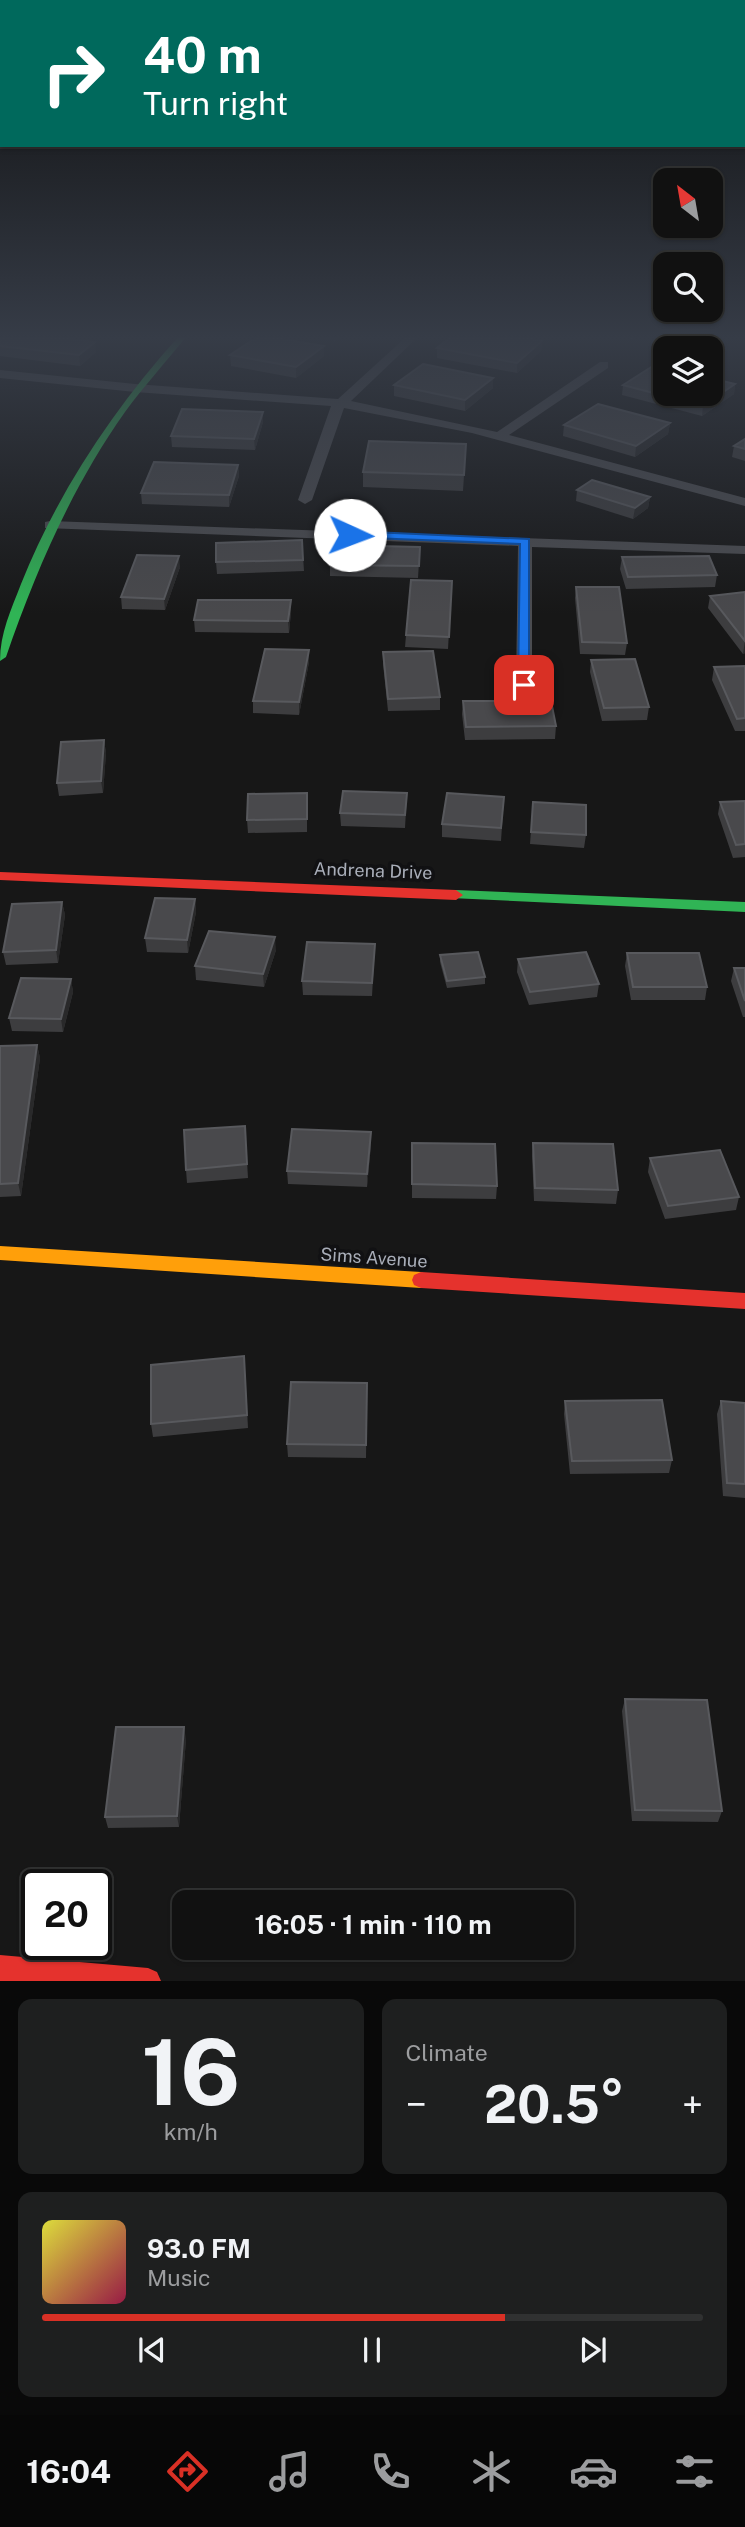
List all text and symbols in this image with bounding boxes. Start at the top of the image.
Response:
text: 40 m [143,26,262,84]
icon: right [28,28,119,119]
text: Turn right [143,85,288,122]
north arrow [653,168,723,238]
map controls [653,168,723,406]
button: search [653,252,723,322]
button: layers [653,336,723,406]
position arrow [313,498,387,572]
pin [494,655,554,715]
icon: arrive [505,666,543,704]
street label: Andrena Drive [313,858,433,883]
street label: Sims Avenue [320,1243,428,1272]
speed limit sign: 20 [21,1869,112,1960]
text: 16:05 · 1 min · 110 m [254,1909,492,1940]
text: 16 [141,2019,240,2125]
text: Climate [406,2039,488,2066]
text: 20.5° [484,2074,624,2135]
text: − [406,2082,427,2127]
text: + [682,2082,703,2127]
text: km/h [164,2118,218,2145]
text: 93.0 FM [147,2233,251,2264]
text: Music [147,2264,211,2291]
icon: previous [133,2331,171,2369]
icon: pause [353,2331,391,2369]
icon: next [574,2331,612,2369]
icon: directions [163,2447,212,2496]
icon: music [265,2447,314,2496]
icon: phone [366,2447,415,2496]
icon: climate [467,2447,516,2496]
icon: car [569,2447,618,2496]
icon: filters [670,2447,719,2496]
text: 16:04 [26,2453,111,2490]

